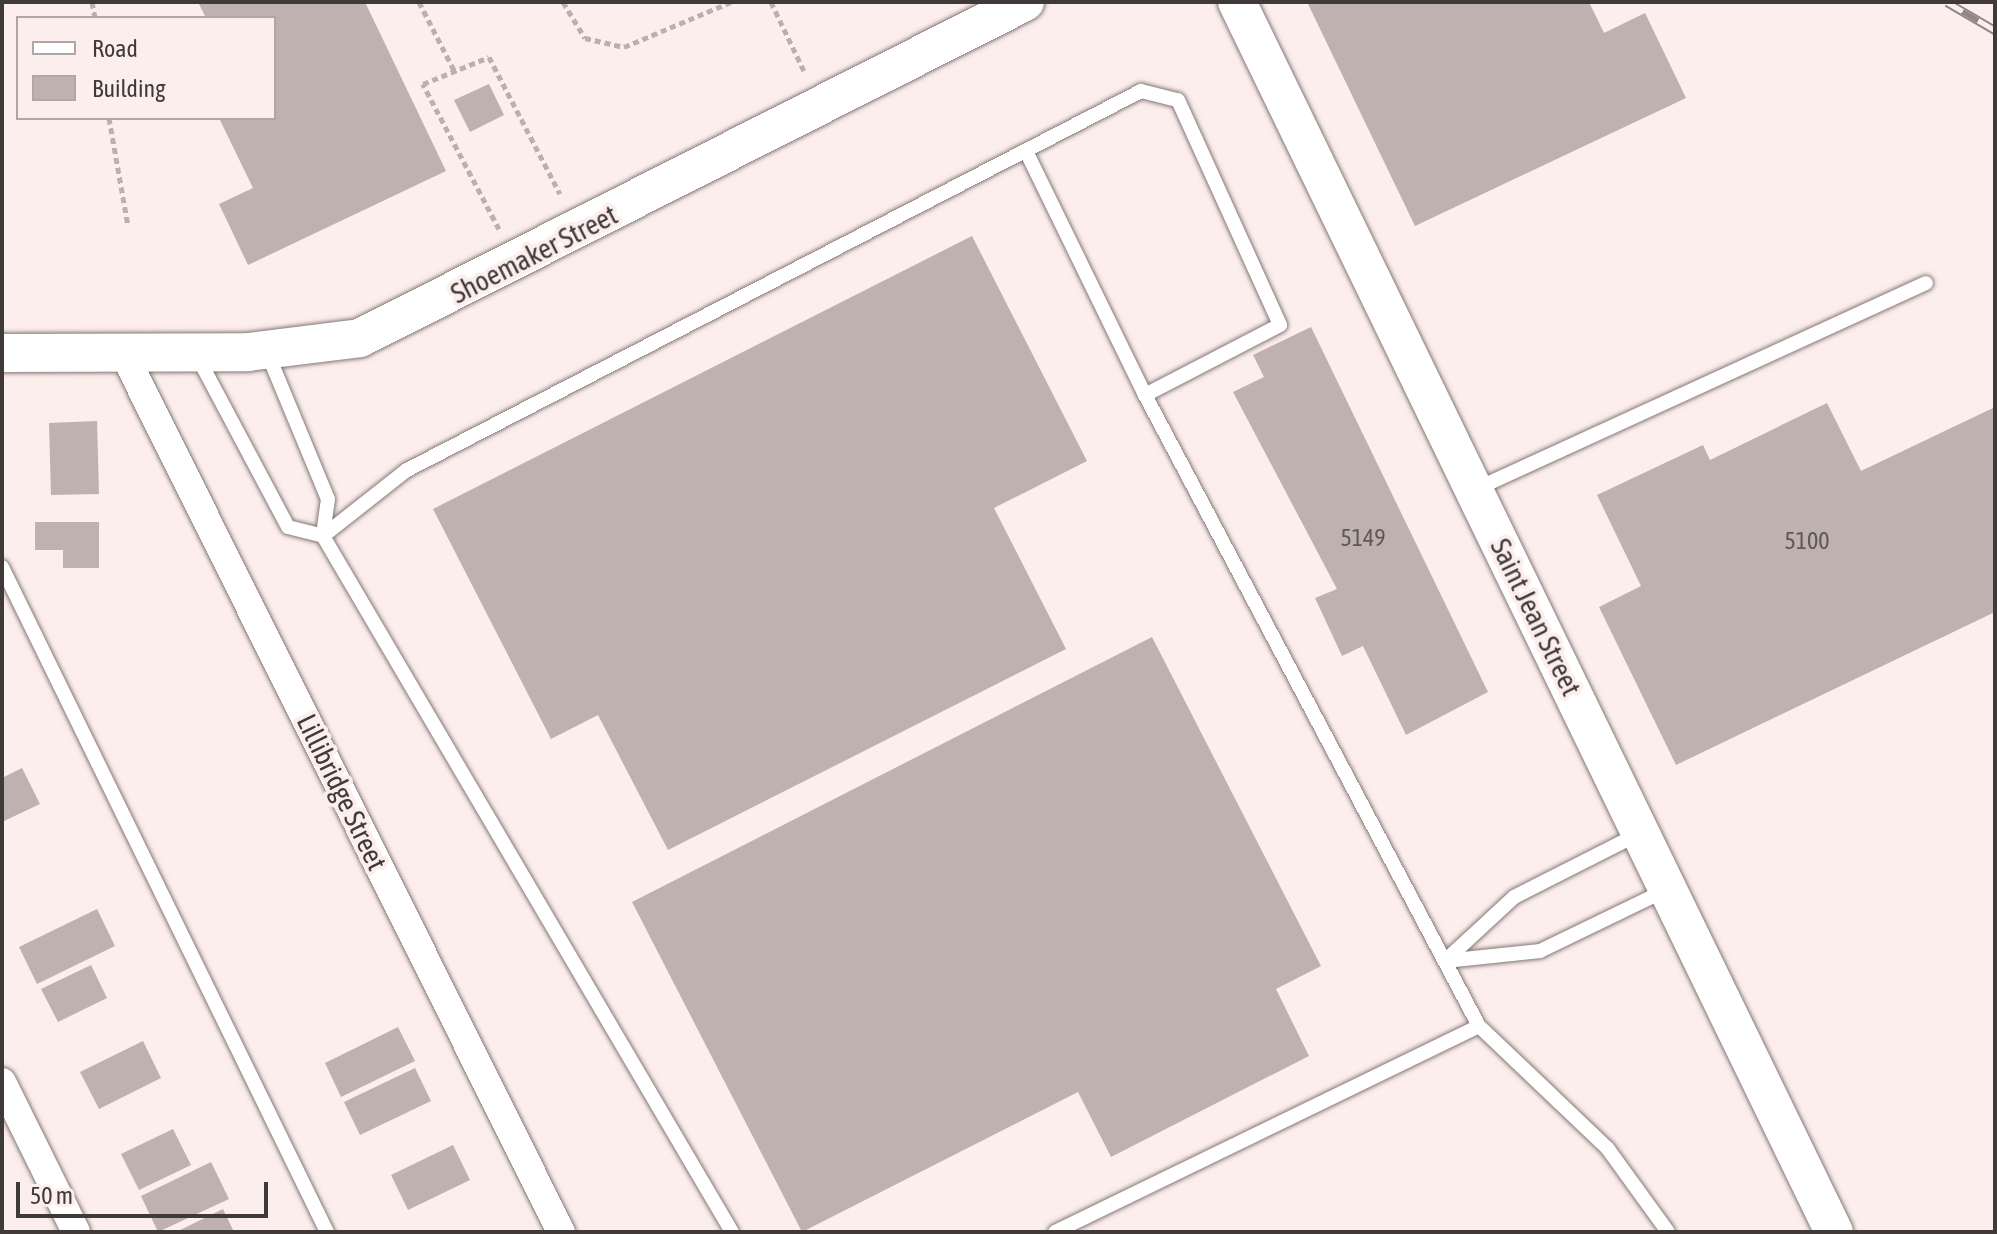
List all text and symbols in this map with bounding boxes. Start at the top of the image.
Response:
legend [16,16,276,120]
text: Road [92,35,138,62]
text: Building [92,75,165,102]
street label: Shoemaker Street [445,198,623,310]
house number: 5149 [1340,524,1386,552]
house number: 5100 [1784,527,1830,555]
street label: Saint Jean Street [1484,533,1588,701]
street label: Lillibridge Street [290,709,394,875]
scale bar [20,1166,272,1216]
text: 50 m [30,1182,73,1209]

